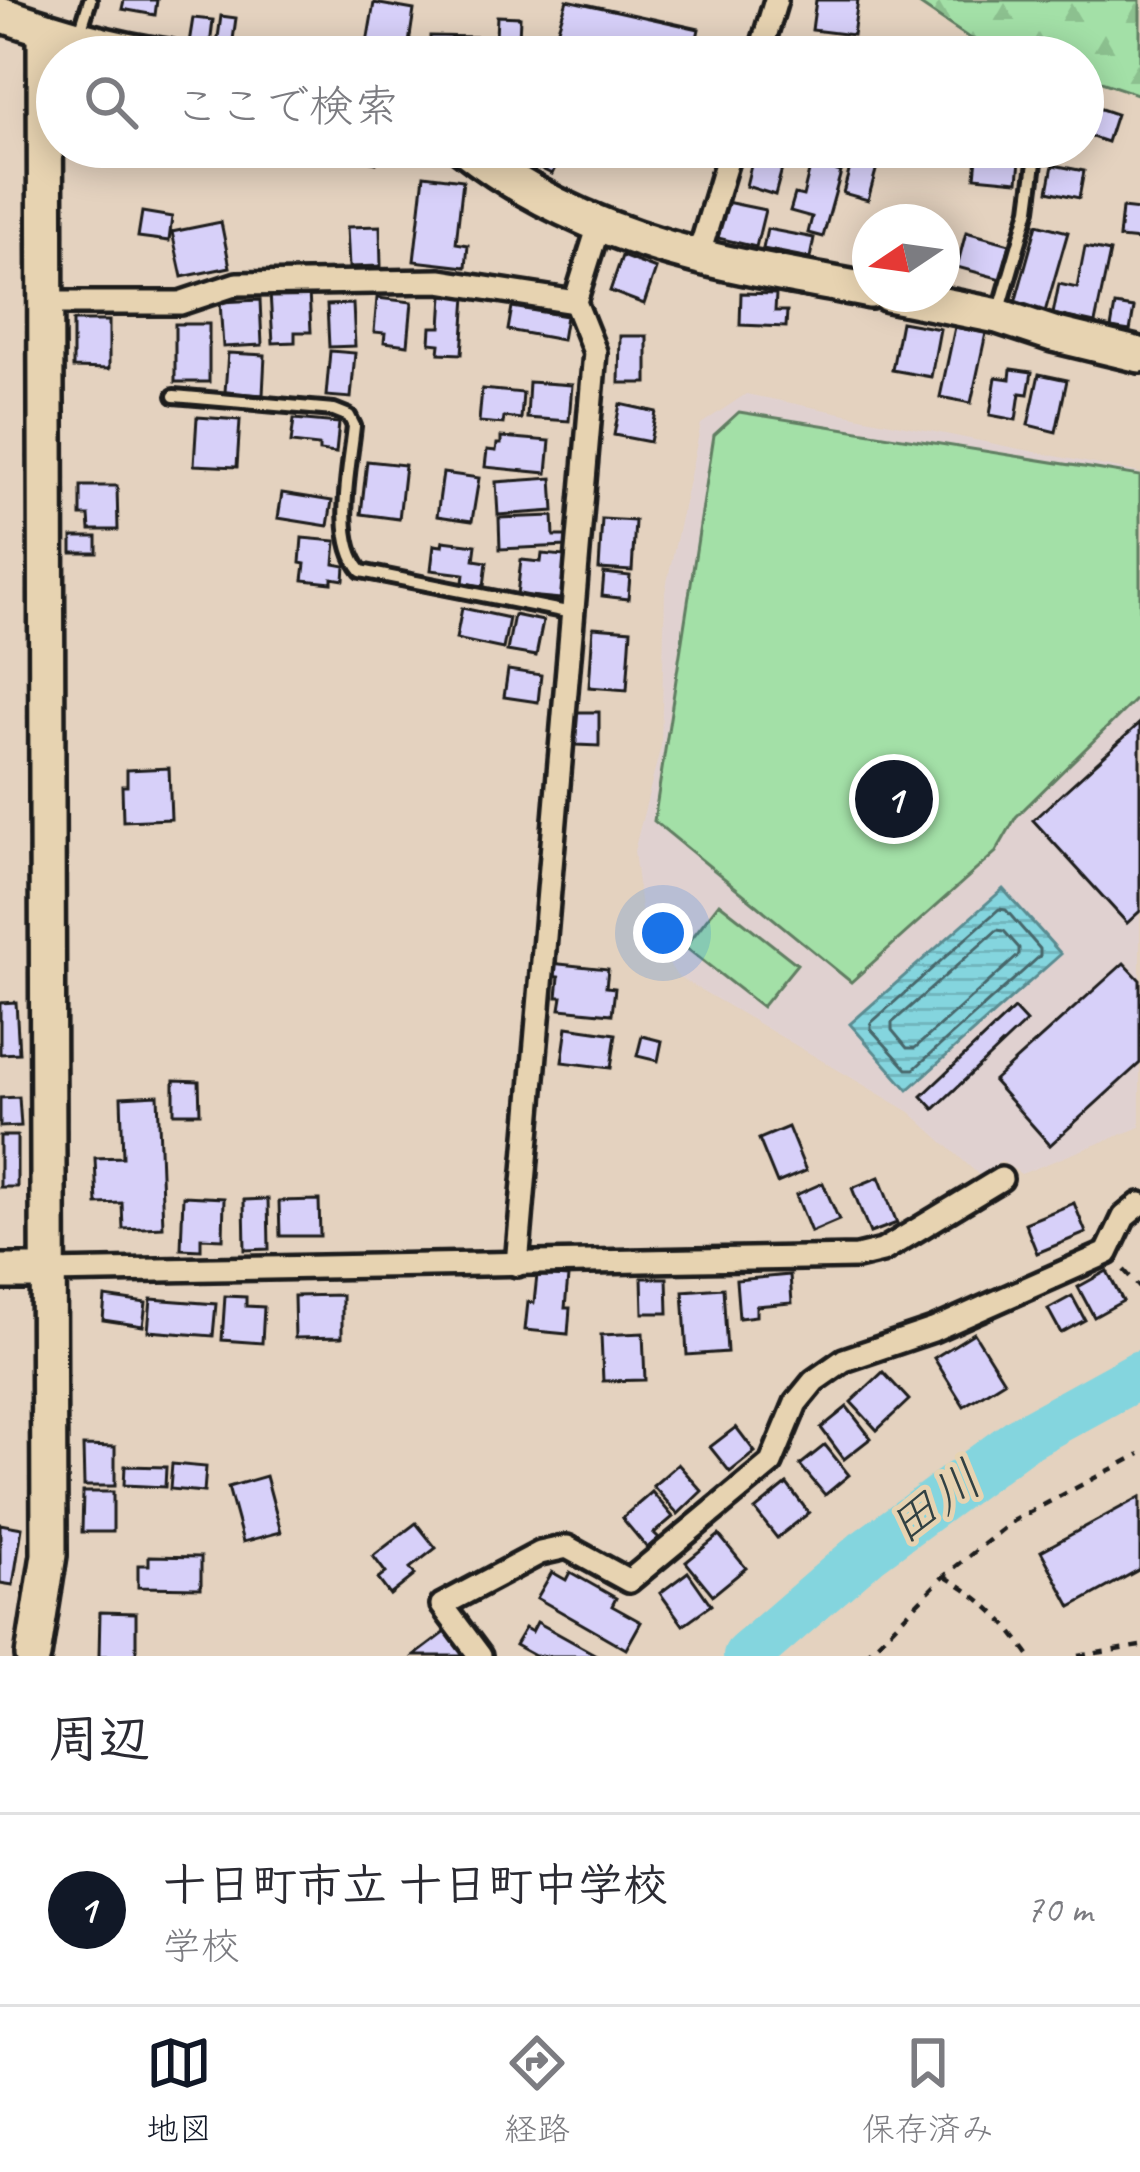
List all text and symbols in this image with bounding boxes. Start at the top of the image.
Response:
search box [36,36,1104,168]
icon: search [78,69,144,135]
text: ここで検索 [174,78,399,135]
north arrow [852,204,960,312]
pin: 1 [855,754,933,844]
your location [633,903,693,963]
water label: 田川 [875,1447,995,1559]
text: 周辺 [48,1707,150,1771]
text: 十日町市立 十日町中学校 [162,1857,668,1914]
text: 1 [78,1885,96,1934]
text: 70 m [1026,1885,1092,1934]
text: 学校 [162,1922,240,1971]
tab: 地図 [146,2030,212,2150]
tab: 経路 [504,2030,570,2150]
tab: 保存済み [862,2030,994,2150]

